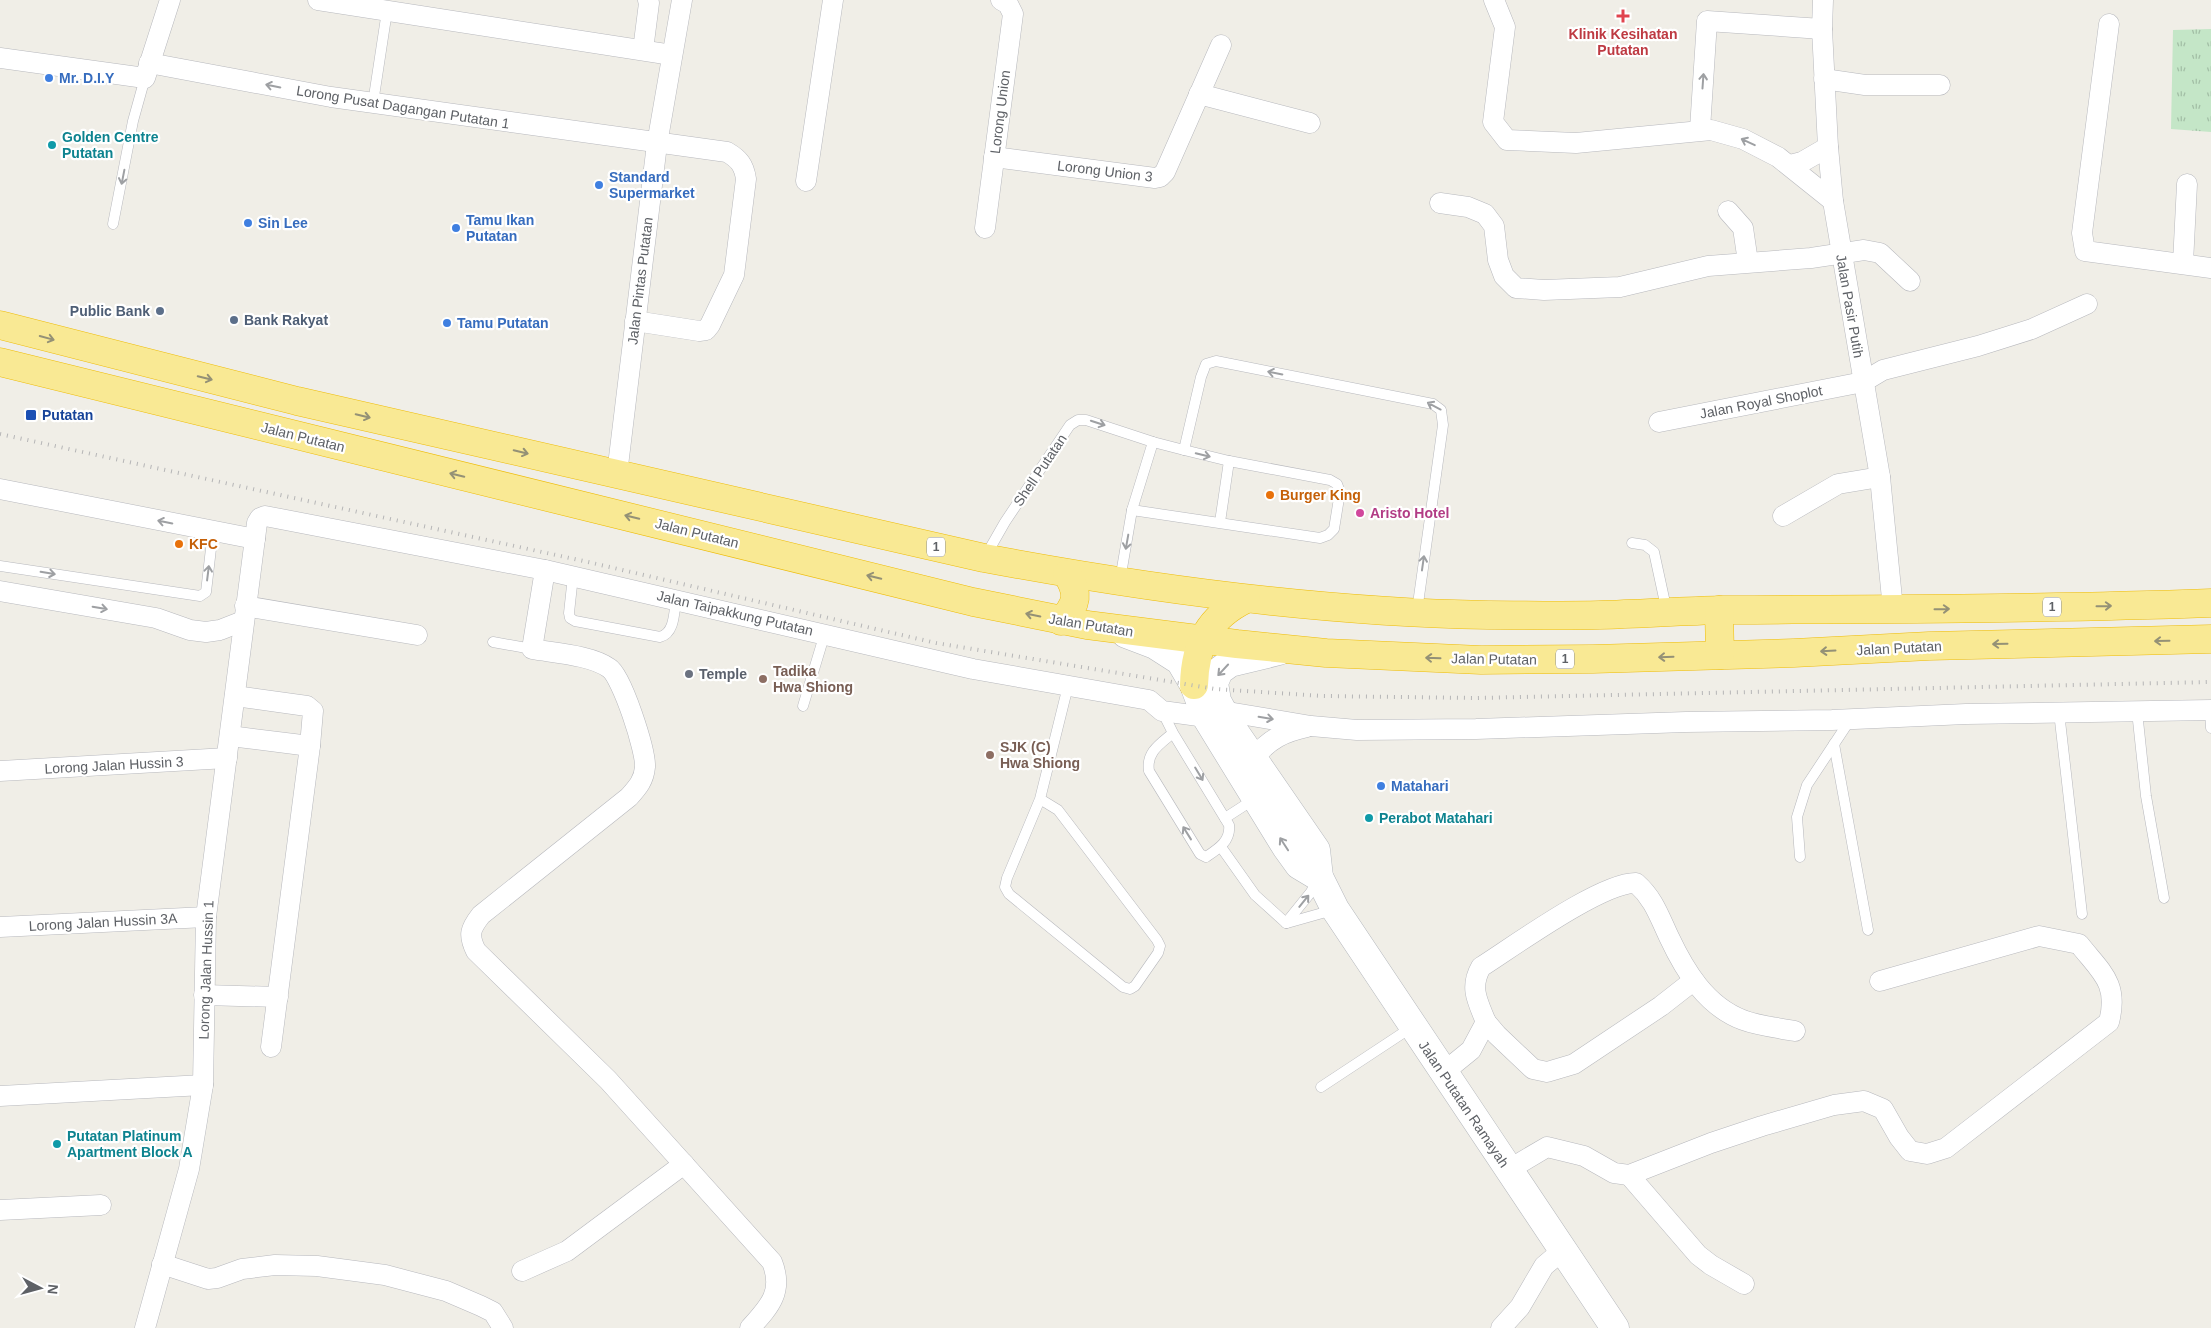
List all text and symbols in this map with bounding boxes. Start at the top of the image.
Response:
marker: Klinik Kesihatan Putatan [1616,9,1630,23]
place label: Klinik Kesihatan Putatan [1569,26,1677,58]
street label: Lorong Union [987,69,1013,155]
place label: Mr. D.I.Y [59,70,115,86]
marker: Mr. D.I.Y [43,72,55,84]
one-way arrow [1699,73,1708,89]
one-way arrow [265,81,281,91]
street label: Lorong Pusat Dagangan Putatan 1 [295,82,511,132]
place label: Golden Centre Putatan [62,129,159,161]
one-way arrow [1741,137,1756,146]
marker: Golden Centre Putatan [46,139,58,151]
street label: Lorong Union 3 [1057,157,1154,185]
one-way arrow [117,169,127,185]
place label: Standard Supermarket [609,169,695,201]
marker: Standard Supermarket [593,179,605,191]
place label: Tamu Ikan Putatan [466,212,534,244]
place label: Sin Lee [258,215,308,231]
street label: Jalan Pintas Putatan [624,216,656,346]
marker: Sin Lee [242,217,254,229]
marker: Tamu Ikan Putatan [450,222,462,234]
street label: Jalan Pasir Putih [1833,253,1867,359]
place label: Public Bank [70,303,150,319]
marker: Public Bank [154,305,166,317]
place label: Bank Rakyat [244,312,328,328]
marker: Bank Rakyat [228,314,240,326]
place label: Tamu Putatan [457,315,549,331]
marker: Tamu Putatan [441,317,453,329]
one-way arrow [39,334,55,343]
one-way arrow [1268,368,1284,377]
one-way arrow [196,374,212,383]
street label: Jalan Royal Shoplot [1698,382,1824,422]
one-way arrow [1426,401,1441,411]
place label: Putatan [42,407,93,423]
marker: Putatan [24,408,38,422]
one-way arrow [354,412,370,421]
street label: Jalan Putatan [260,419,346,455]
one-way arrow [1090,419,1106,429]
street label: Shell Putatan [1010,431,1070,509]
one-way arrow [513,448,529,457]
one-way arrow [1195,451,1211,460]
one-way arrow [449,470,465,479]
place label: Burger King [1280,487,1361,503]
marker: Burger King [1264,489,1276,501]
place label: Aristo Hotel [1370,505,1449,521]
marker: Aristo Hotel [1354,507,1366,519]
one-way arrow [624,512,640,521]
street label: Jalan Putatan [654,515,740,551]
one-way arrow [158,516,174,526]
one-way arrow [1121,534,1131,550]
place label: KFC [189,536,218,552]
marker: KFC [173,538,185,550]
road number: 1 [927,538,945,556]
one-way arrow [1419,555,1429,571]
one-way arrow [203,565,213,581]
one-way arrow [40,569,56,579]
one-way arrow [867,572,883,581]
street label: Jalan Taipakkung Putatan [655,587,815,639]
road number: 1 [2043,598,2061,616]
one-way arrow [2096,601,2112,611]
one-way arrow [91,604,107,614]
one-way arrow [1933,604,1949,614]
one-way arrow [1025,610,1041,619]
street label: Jalan Putatan [1047,610,1135,640]
one-way arrow [2155,636,2171,645]
street label: Jalan Putatan [1856,638,1942,658]
one-way arrow [1992,639,2008,649]
one-way arrow [1820,647,1836,656]
street label: Jalan Putatan [1451,650,1537,668]
road number: 1 [1556,650,1574,669]
one-way arrow [1658,652,1674,662]
one-way arrow [1426,653,1442,663]
place label: Tadika Hwa Shiong [773,663,853,695]
one-way arrow [1217,664,1229,676]
place label: Temple [699,666,747,682]
marker: Temple [683,668,695,680]
marker: Tadika Hwa Shiong [757,673,769,685]
one-way arrow [1258,714,1274,724]
place label: SJK (C) Hwa Shiong [1000,739,1080,771]
marker: SJK (C) Hwa Shiong [984,749,996,761]
street label: Lorong Jalan Hussin 3 [44,753,184,777]
one-way arrow [1194,767,1204,781]
place label: Matahari [1391,778,1449,794]
marker: Matahari [1375,780,1387,792]
place label: Perabot Matahari [1379,810,1493,826]
marker: Perabot Matahari [1363,812,1375,824]
one-way arrow [1182,827,1192,841]
one-way arrow [1279,837,1289,851]
one-way arrow [1298,895,1309,908]
street label: Lorong Jalan Hussin 1 [196,900,216,1040]
street label: Lorong Jalan Hussin 3A [28,910,178,934]
street label: Jalan Putatan Ramayah [1416,1038,1512,1170]
place label: Putatan Platinum Apartment Block A [67,1128,193,1160]
marker: Putatan Platinum Apartment Block A [51,1138,63,1150]
north arrow [15,1263,65,1313]
text: N [44,1283,61,1295]

